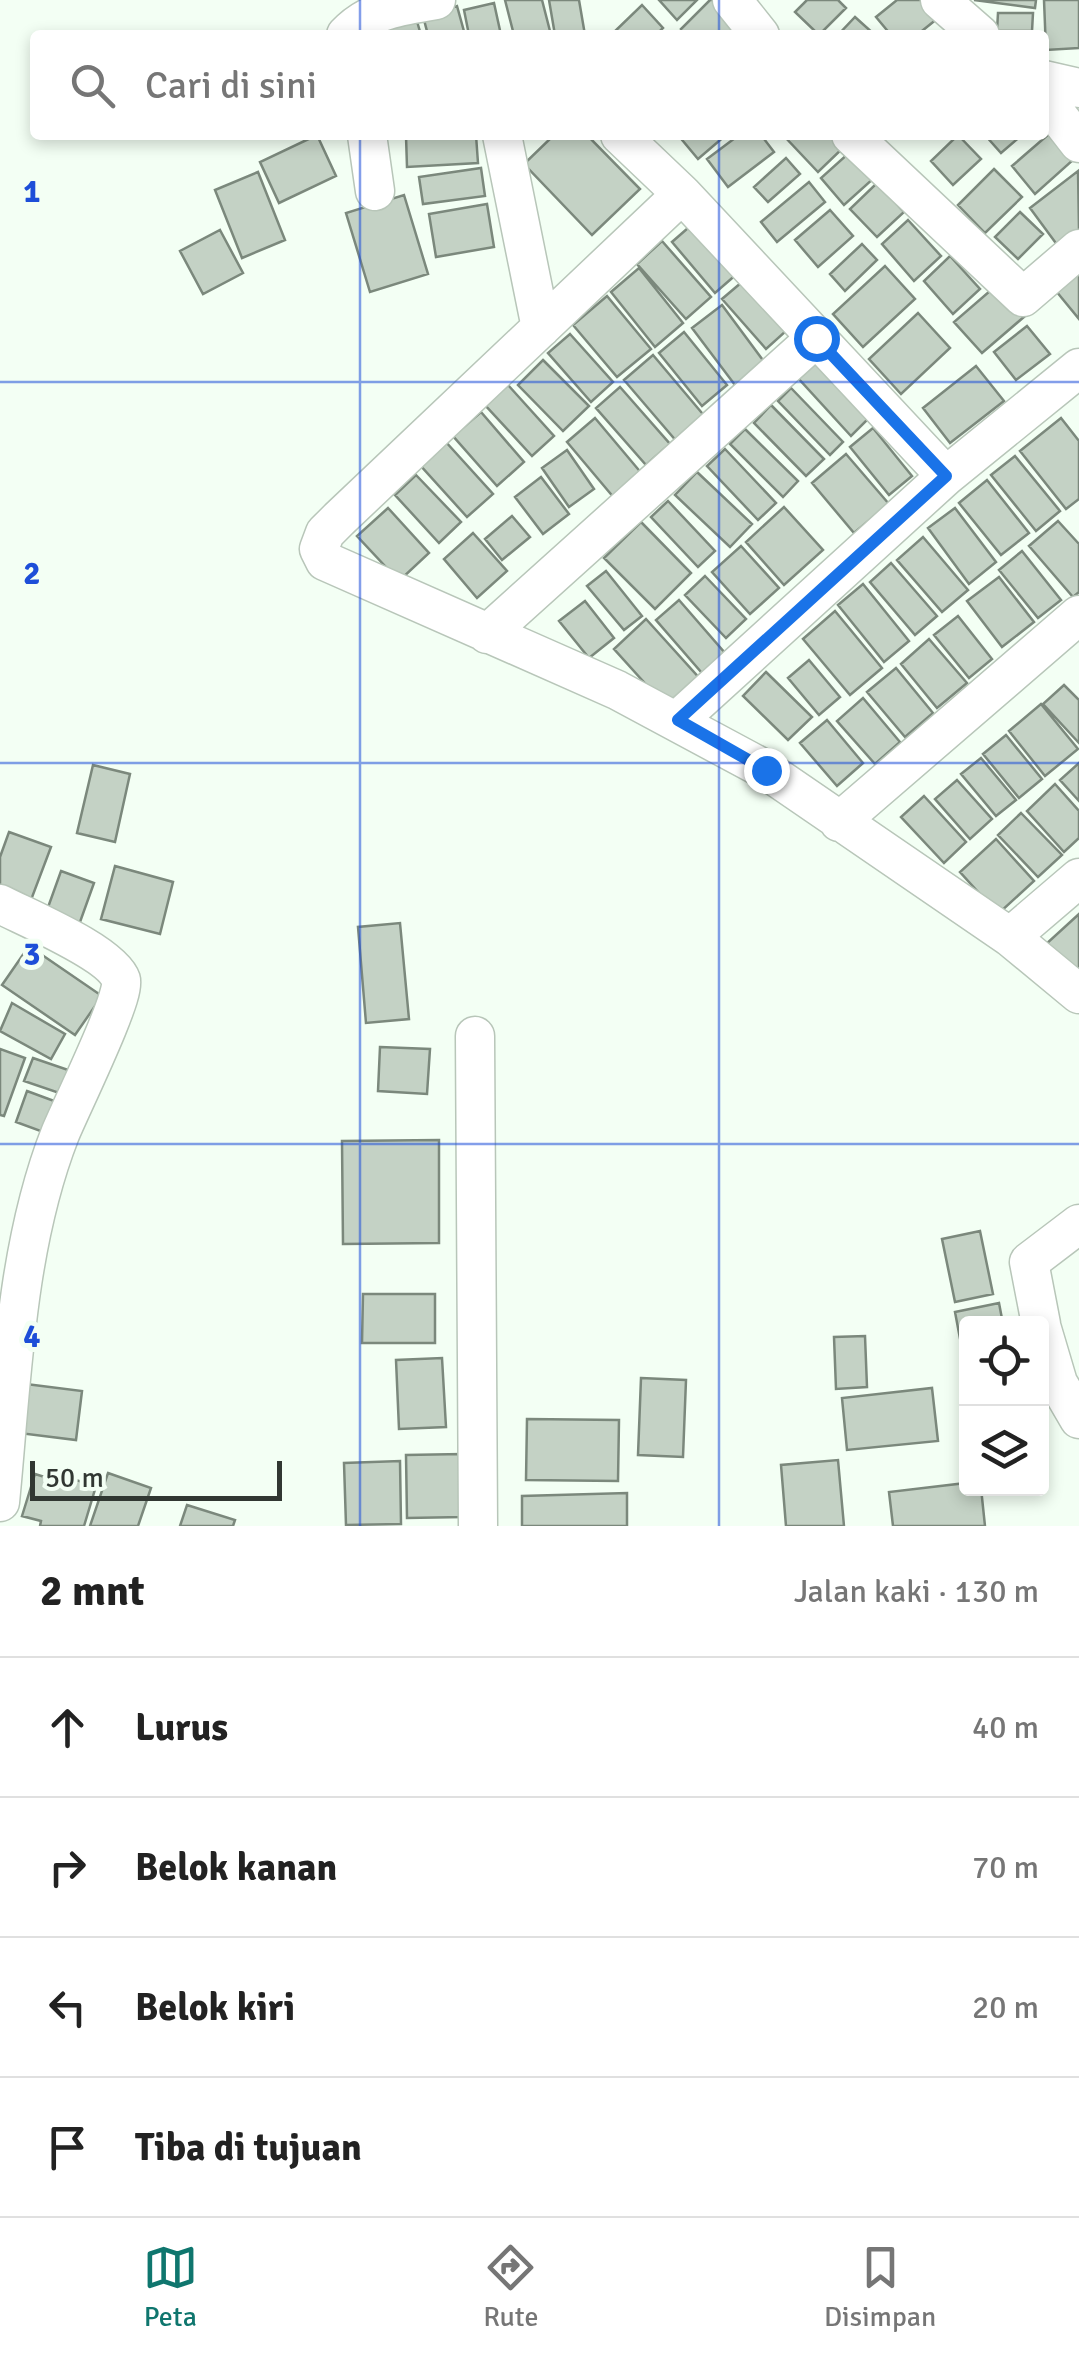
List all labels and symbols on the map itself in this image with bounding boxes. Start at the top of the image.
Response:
text: 1 [23,172,41,211]
route start [794,316,840,362]
text: 2 [23,554,41,593]
route end [744,748,790,794]
text: 3 [23,935,41,974]
text: 4 [23,1317,41,1356]
scale bar [30,1456,282,1500]

